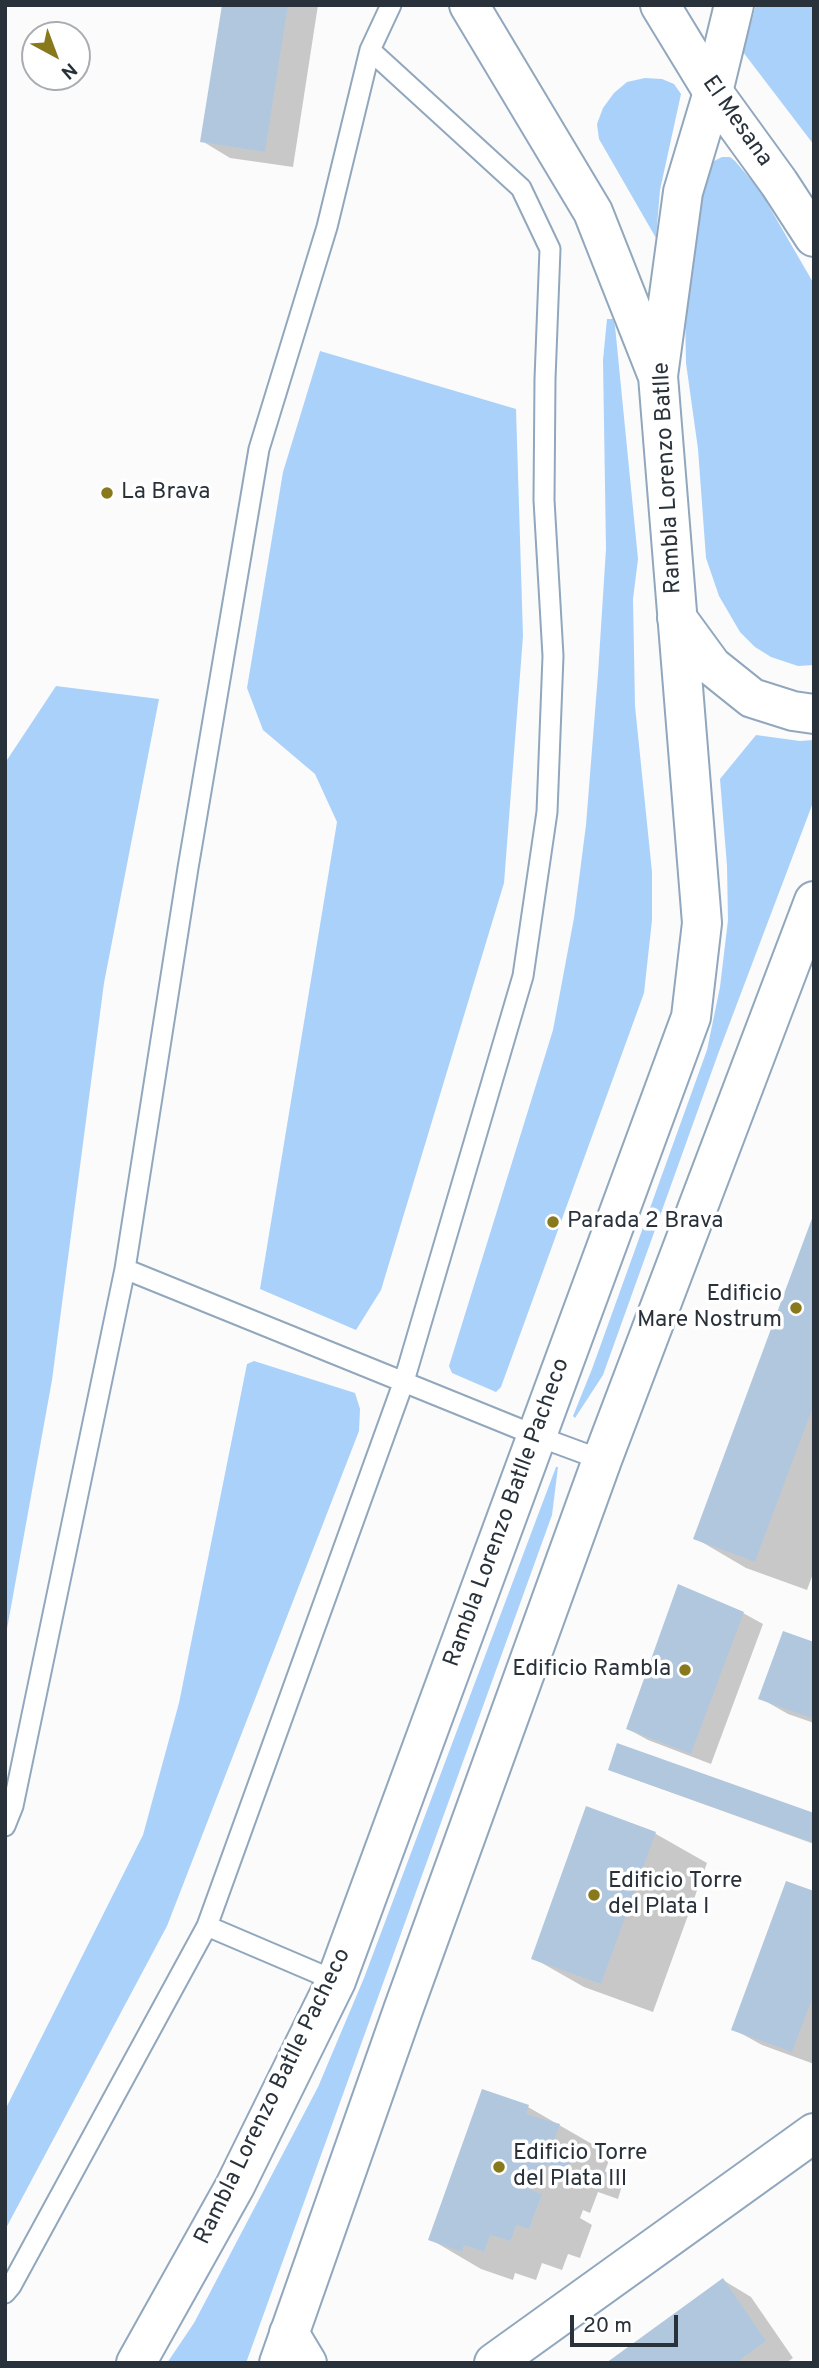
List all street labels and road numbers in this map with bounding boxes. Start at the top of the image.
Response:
street label: El Mesana [695,71,777,173]
street label: Rambla Lorenzo Batlle [649,361,689,595]
street label: Rambla Lorenzo Batlle Pacheco [439,1355,577,1671]
street label: Rambla Lorenzo Batlle Pacheco [190,1944,358,2250]

